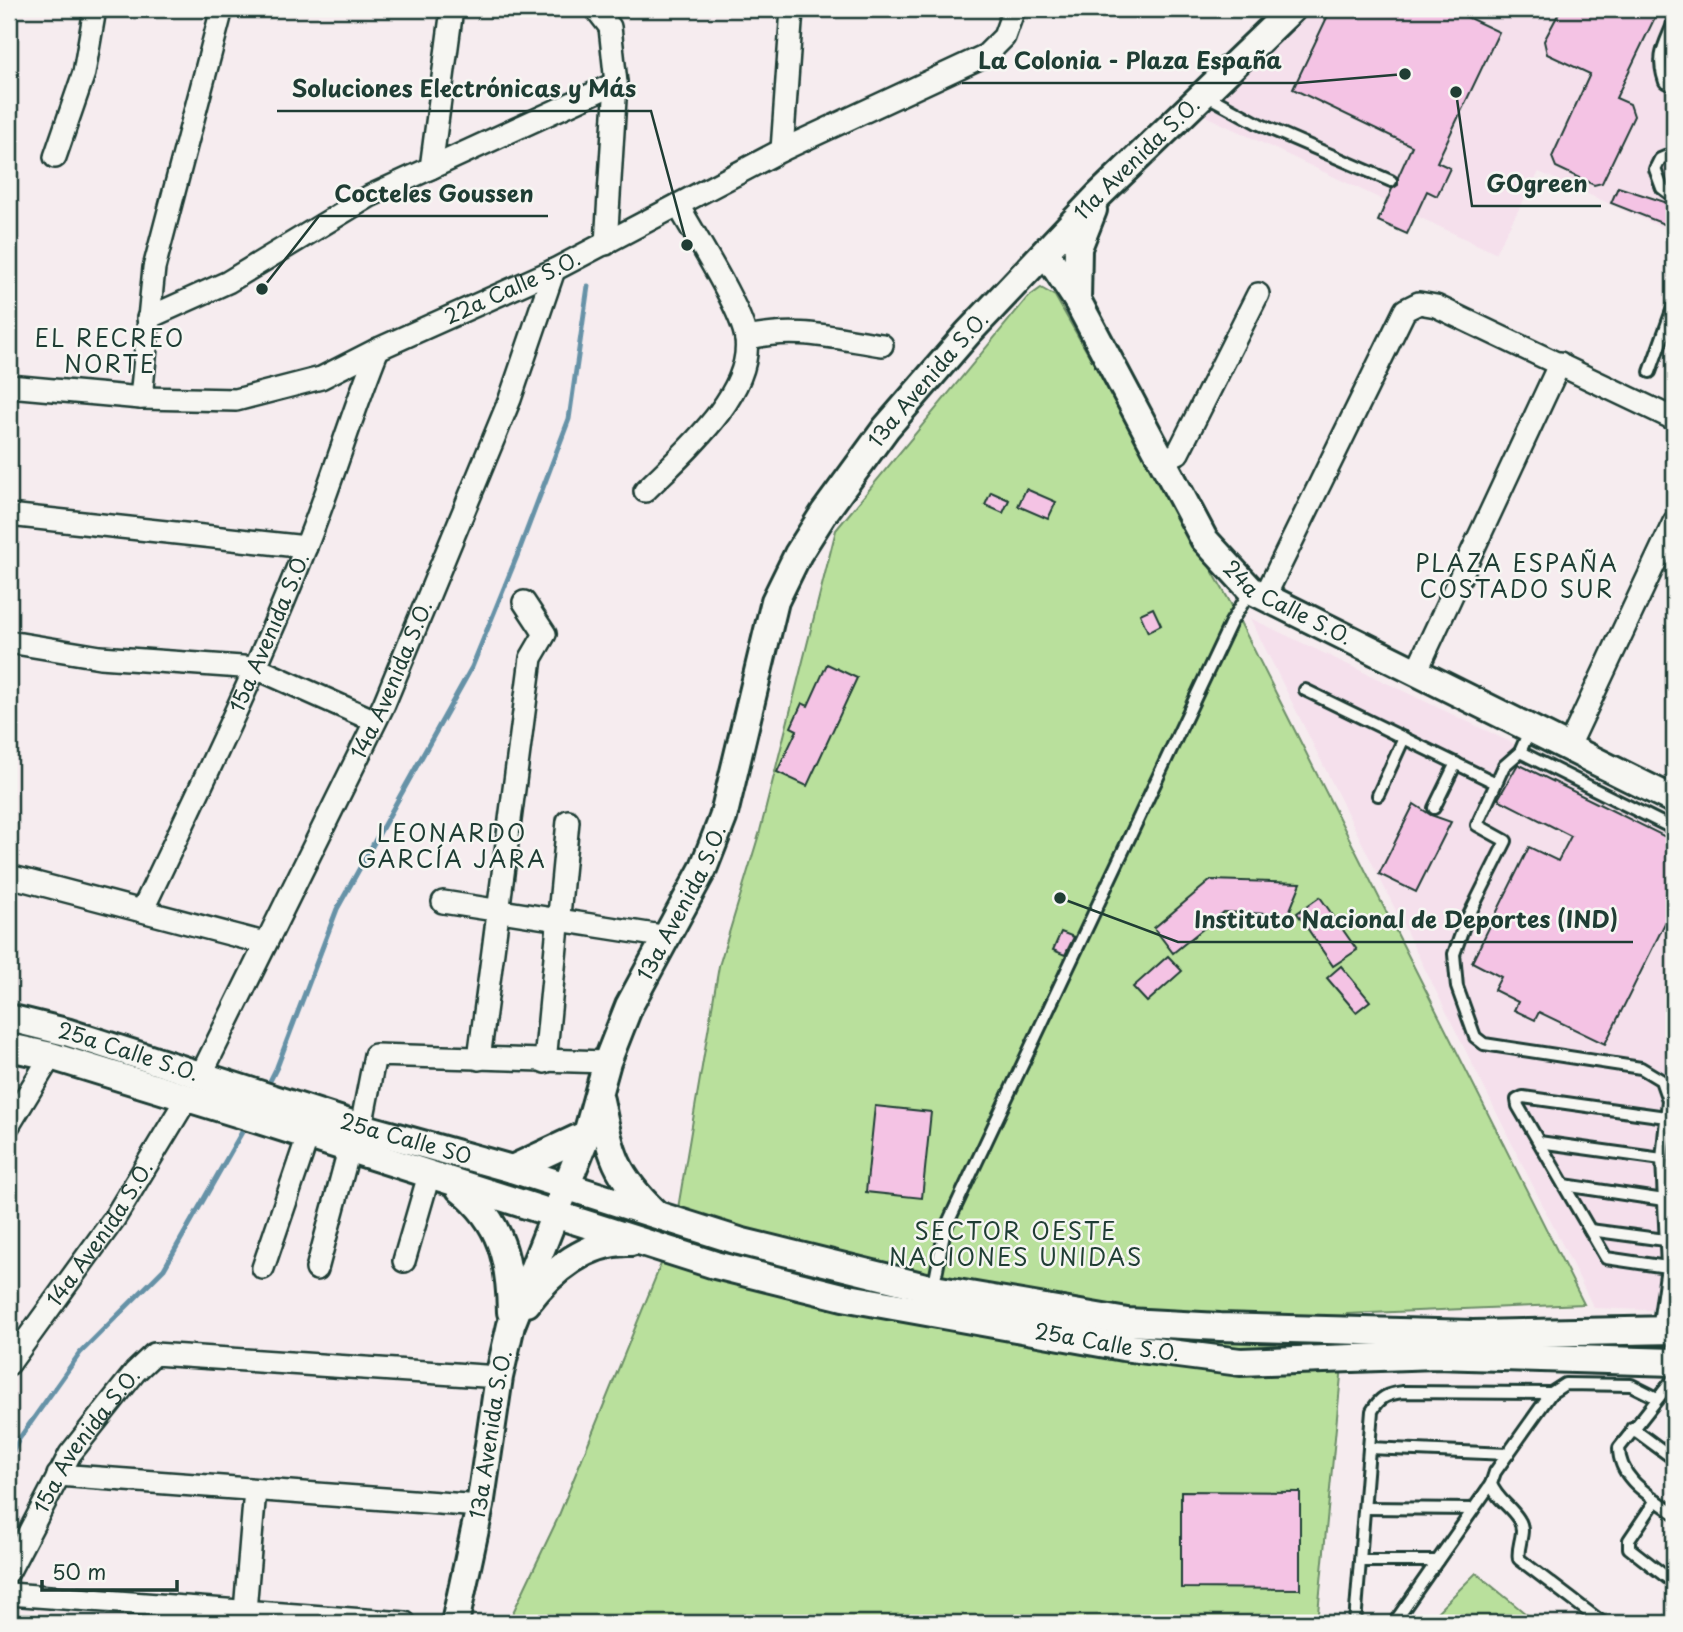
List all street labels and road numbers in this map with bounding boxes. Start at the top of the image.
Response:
street label: 11a Avenida S.O. [1065,88,1206,226]
street label: 22a Calle S.O. [438,241,585,331]
street label: 13a Avenida S.O. [859,303,995,453]
street label: 15a Avenida S.O. [219,547,316,717]
street label: 24a Calle S.O. [1217,552,1358,652]
street label: 14a Avenida S.O. [341,595,439,764]
street label: 13a Avenida S.O. [628,820,733,986]
street label: 25a Calle S.O. [55,1013,203,1088]
street label: 25a Calle SO [336,1103,476,1171]
street label: 14a Avenida S.O. [38,1154,160,1312]
street label: 25a Calle S.O. [1032,1314,1182,1368]
street label: 13a Avenida S.O. [460,1346,519,1522]
street label: 15a Avenida S.O. [24,1360,147,1519]

